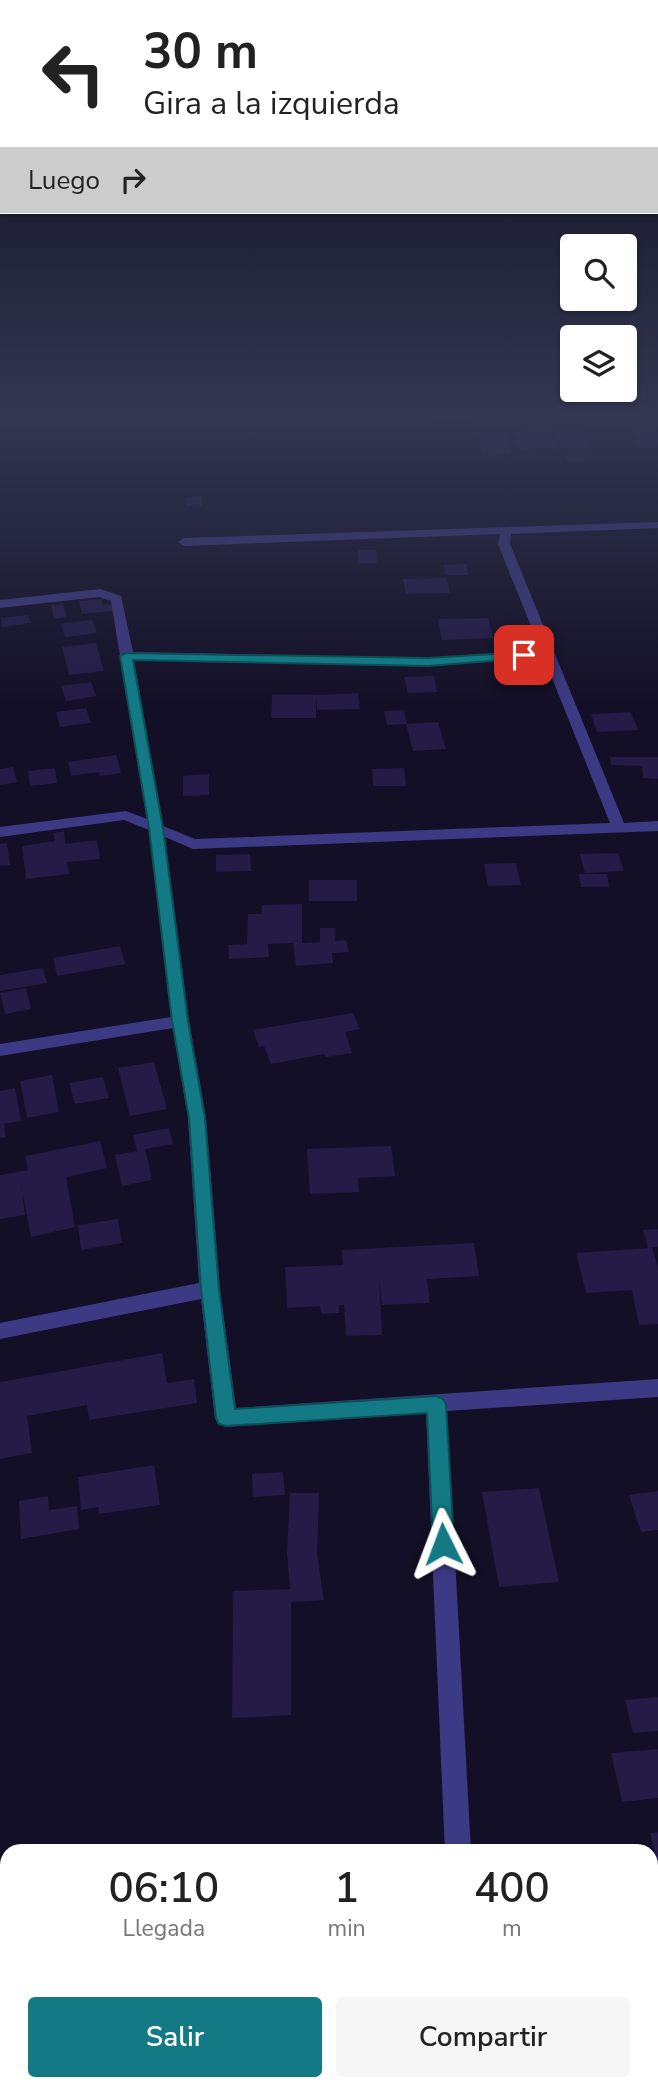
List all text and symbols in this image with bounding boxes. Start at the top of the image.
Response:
text: 30 m [143,18,258,85]
icon: left [28,28,119,119]
text: Gira a la izquierda [143,82,400,125]
icon: right [114,161,152,199]
text: Luego [28,163,100,198]
map controls [560,234,637,402]
button: search [560,234,637,311]
button: layers [560,325,637,402]
pin [494,625,554,685]
icon: arrive [505,636,543,674]
position arrow [406,1507,480,1581]
text: 06:10 [108,1860,219,1917]
text: 1 [334,1860,359,1917]
text: 400 [474,1860,550,1917]
text: Llegada [122,1913,205,1944]
text: min [328,1913,366,1944]
text: m [502,1913,522,1944]
button: Salir [28,1997,322,2077]
button: Compartir [336,1997,630,2077]

